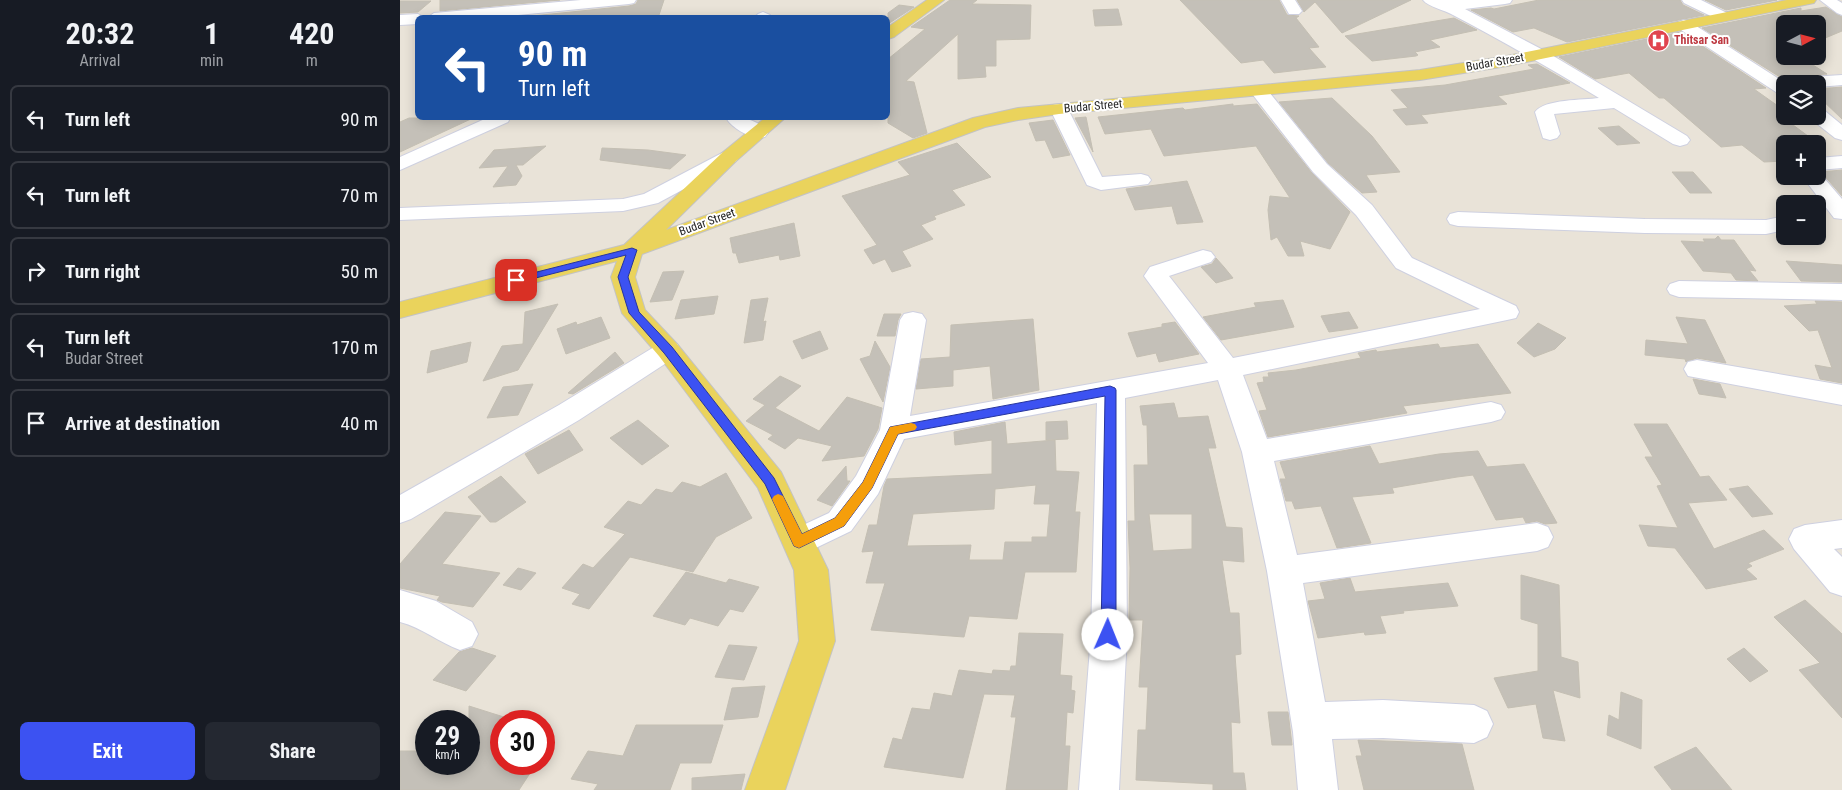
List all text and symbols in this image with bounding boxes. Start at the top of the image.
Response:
north arrow [1776,15,1826,65]
map controls [1776,15,1826,245]
text: 20:32 [66,16,134,51]
text: 1 [204,16,219,51]
text: 420 [289,16,334,51]
hospital icon: Thitsar San [1646,28,1670,52]
place label: Thitsar San [1674,33,1729,47]
text: 90 m [518,34,587,75]
icon: left [435,35,500,100]
street label: Budar Street [1465,50,1525,74]
text: Arrival [80,51,120,70]
text: min [200,51,223,70]
text: m [306,51,318,70]
button: layers [1776,75,1826,125]
text: Turn left [518,76,590,101]
street label: Budar Street [1063,96,1123,116]
icon: left [22,105,50,133]
text: Turn left [65,108,130,131]
text: 90 m [341,108,378,131]
button: + [1776,135,1826,185]
icon: left [22,181,50,209]
text: Turn left [65,184,130,207]
text: 70 m [341,184,378,207]
button: − [1776,195,1826,245]
street label: Budar Street [677,205,737,239]
icon: right [22,257,50,285]
pin [495,259,537,301]
text: Turn right [65,260,140,283]
text: 50 m [341,260,378,283]
icon: arrive [502,266,530,294]
text: Turn left [65,326,130,349]
icon: left [22,333,50,361]
text: 170 m [331,336,378,359]
text: Budar Street [65,349,143,368]
icon: arrive [22,409,50,437]
text: Arrive at destination [65,412,220,435]
text: 40 m [341,412,378,435]
position arrow [1081,608,1133,660]
speed limit sign: 30 [490,710,555,775]
button: Exit [20,722,195,780]
button: Share [205,722,380,780]
text: 29 [435,722,460,751]
text: km/h [435,748,460,762]

